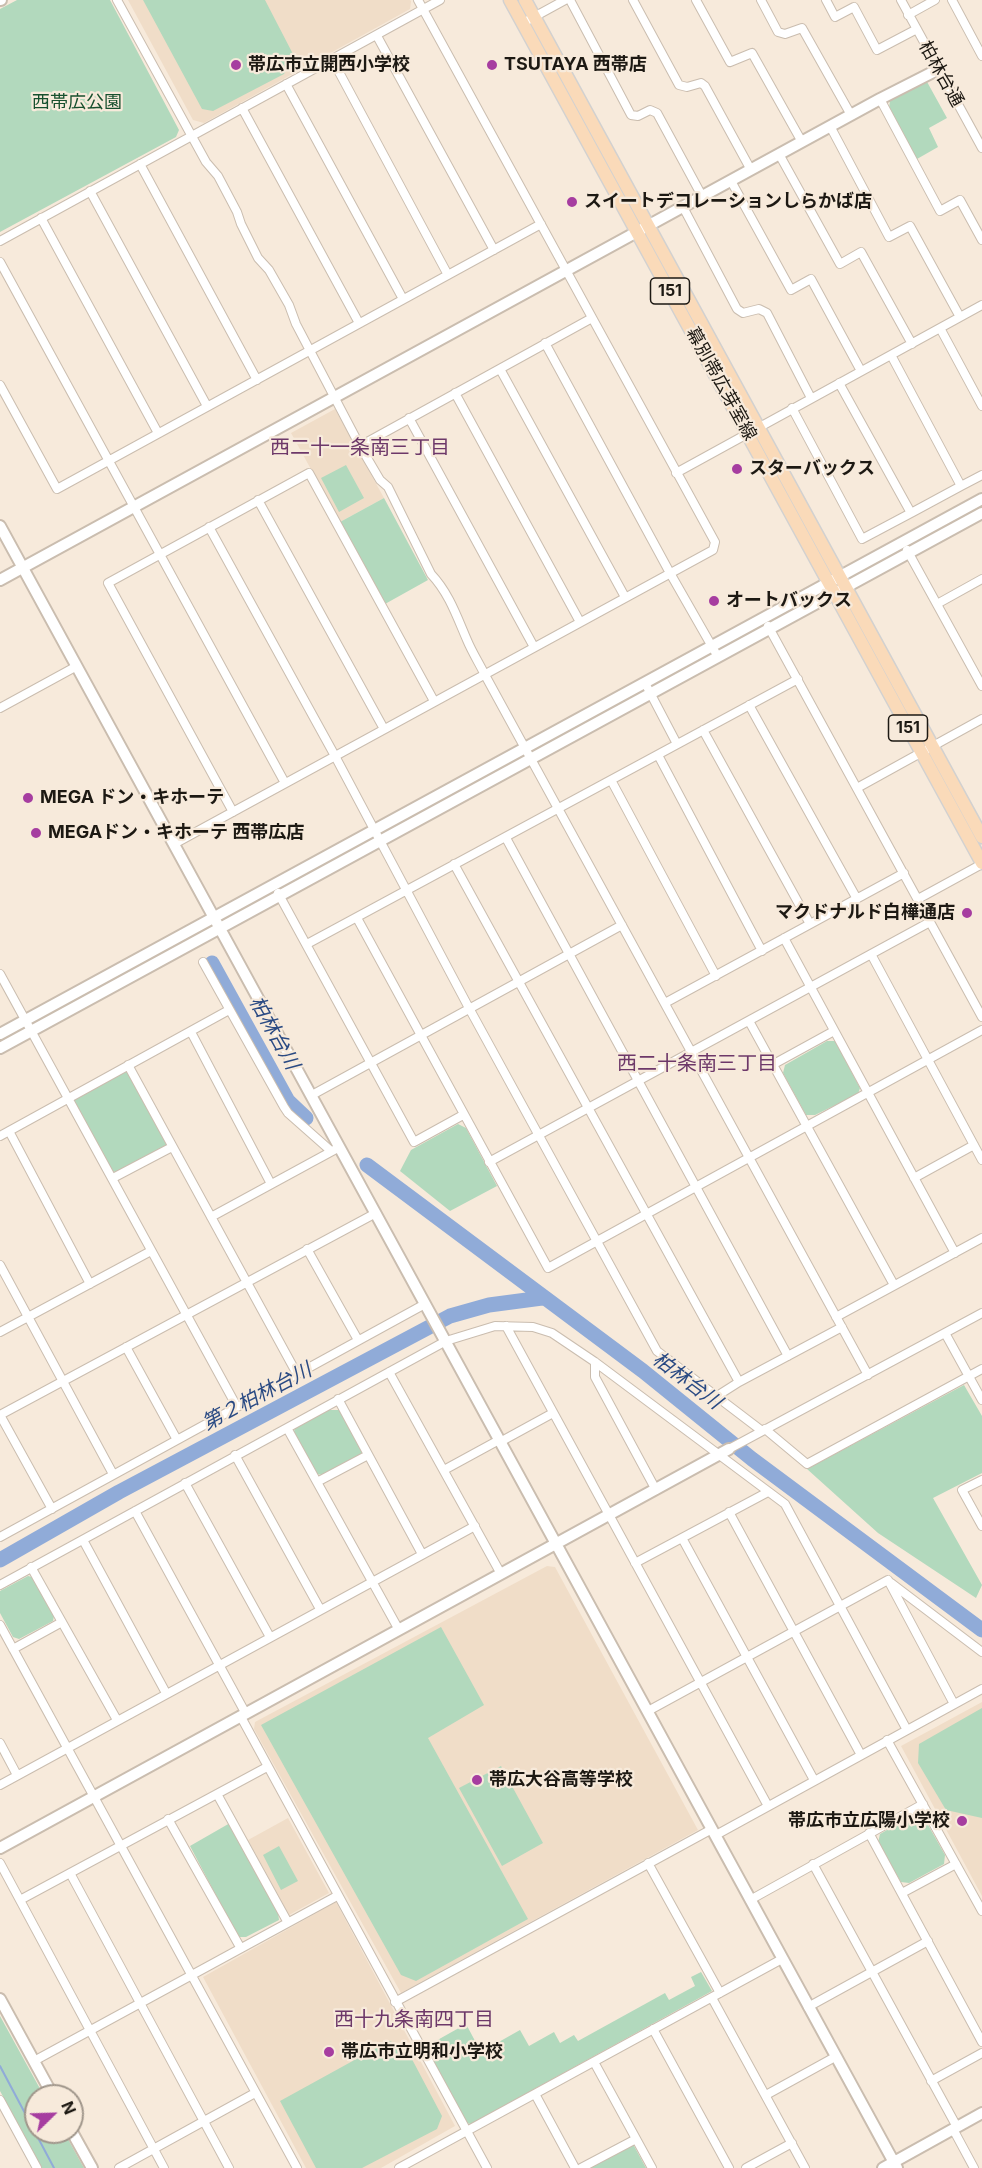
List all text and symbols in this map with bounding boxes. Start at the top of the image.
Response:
street label: 柏林台通 [914,37,968,111]
place label: 帯広市立開西小学校 [248,54,410,76]
place label: TSUTAYA 西帯店 [504,54,647,76]
marker: 帯広市立開西小学校 [229,58,243,72]
marker: TSUTAYA 西帯店 [485,58,499,72]
park label: 西帯広公園 [32,92,122,114]
place label: スイートデコレーションしらかば店 [584,191,872,213]
marker: スイートデコレーションしらかば店 [565,195,579,209]
road number: 151 [650,278,690,304]
street label: 幕別帯広芽室線 [681,324,761,444]
district label: 西二十一条南三丁目 [270,436,450,460]
place label: スターバックス [749,458,875,480]
marker: スターバックス [730,462,744,476]
place label: オートバックス [726,590,852,612]
marker: オートバックス [707,594,721,608]
road number: 151 [888,715,928,741]
place label: MEGA ドン・キホーテ [40,787,224,809]
marker: MEGA ドン・キホーテ [21,791,35,805]
place label: MEGAドン・キホーテ 西帯広店 [48,822,304,844]
marker: MEGAドン・キホーテ 西帯広店 [29,826,43,840]
place label: マクドナルド白樺通店 [775,902,955,924]
marker: マクドナルド白樺通店 [960,906,974,920]
water label: 柏林台川 [244,992,304,1074]
district label: 西二十条南三丁目 [617,1052,777,1076]
water label: 柏林台川 [648,1347,726,1415]
water label: 第２柏林台川 [198,1358,316,1436]
place label: 帯広大谷高等学校 [489,1769,633,1791]
marker: 帯広大谷高等学校 [470,1773,484,1787]
place label: 帯広市立広陽小学校 [788,1810,950,1832]
marker: 帯広市立広陽小学校 [955,1814,969,1828]
district label: 西十九条南四丁目 [334,2008,494,2032]
place label: 帯広市立明和小学校 [341,2041,503,2063]
marker: 帯広市立明和小学校 [322,2045,336,2059]
north arrow [24,2084,84,2144]
text: N [57,2098,80,2117]

